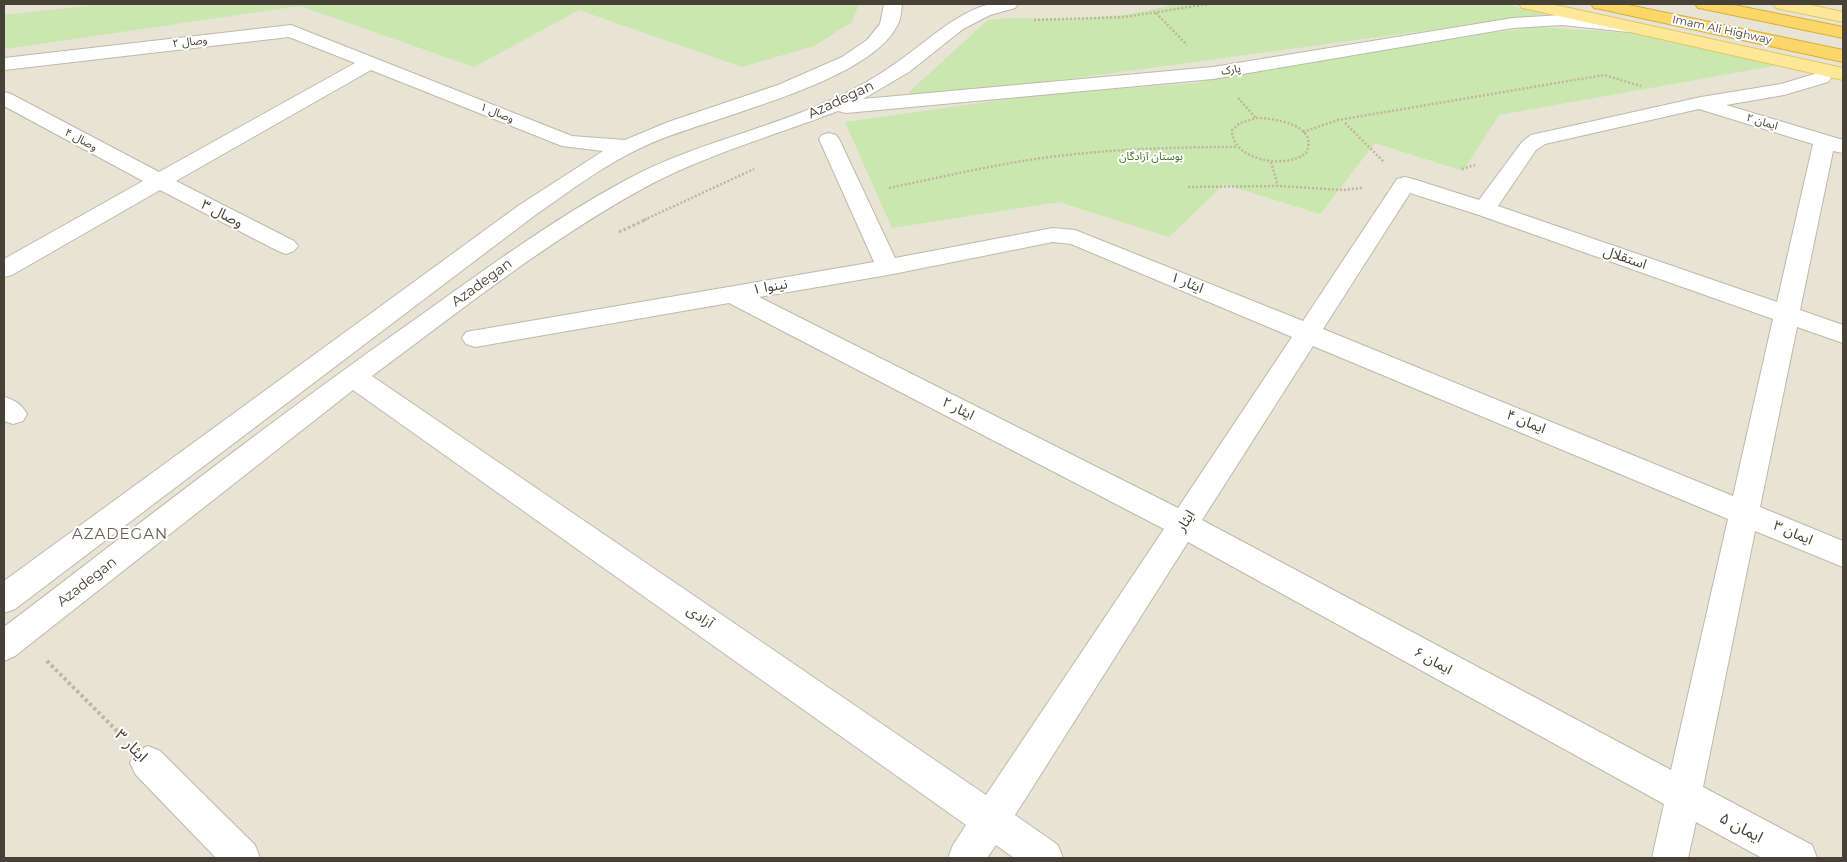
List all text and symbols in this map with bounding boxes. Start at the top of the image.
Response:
street label: Imam Ali Highway [1671,13,1773,47]
street label: وصال ۲ [172,33,208,51]
street label: پارک [1220,62,1242,78]
street label: Azadegan [805,77,877,123]
street label: وصال ۱ [478,100,516,126]
street label: ایمان ۲ [1745,111,1779,133]
street label: وصال ۴ [63,126,99,154]
park label: بوستان آزادگان [1119,150,1183,164]
street label: وصال ۳ [198,196,246,232]
street label: استقلال [1601,243,1649,273]
street label: Azadegan [448,255,516,311]
street label: ایثار ۱ [1168,269,1206,297]
street label: نینوا ۱ [751,276,789,298]
street label: ایثار ۲ [939,394,977,424]
street label: ایمان ۴ [1504,407,1548,437]
street label: ایثار [1173,507,1199,535]
street label: ایمان ۳ [1771,517,1815,549]
district label: AZADEGAN [71,526,169,544]
street label: Azadegan [54,554,120,610]
street label: آزادی [683,602,717,632]
street label: ایمان ۶ [1411,644,1455,678]
street label: ایثار ۳ [111,726,151,766]
street label: ایمان ۵ [1716,809,1766,847]

